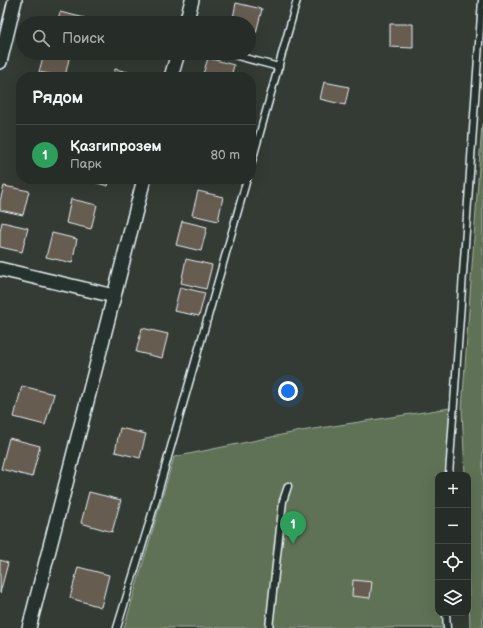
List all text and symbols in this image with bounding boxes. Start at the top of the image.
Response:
search box [16,16,256,60]
icon: search [30,27,52,49]
text: Поиск [62,29,105,48]
text: Рядом [32,88,83,108]
text: Қазгипрозем [70,137,162,156]
text: 1 [42,147,48,163]
text: 80 m [211,147,240,163]
text: Парк [70,156,102,172]
your location [278,381,298,401]
map controls [435,472,471,616]
button: + [435,472,471,508]
button: − [435,508,471,544]
pin: 1 [280,511,306,544]
button: locate [435,544,471,580]
button: layers [435,580,471,616]

